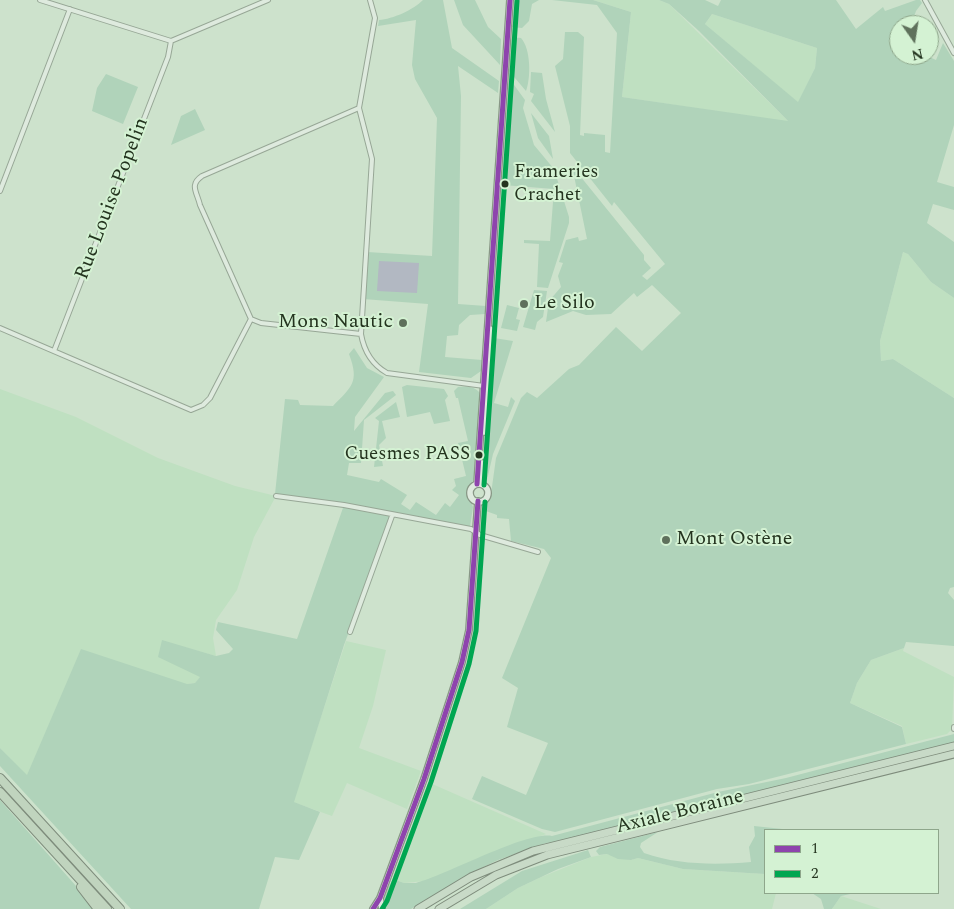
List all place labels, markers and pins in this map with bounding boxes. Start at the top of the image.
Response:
place label: Frameries Crachet [514,162,599,206]
marker: Frameries Crachet [500,179,510,189]
place label: Le Silo [534,292,595,316]
marker: Le Silo [518,298,530,310]
place label: Mons Nautic [278,311,393,335]
marker: Mons Nautic [397,317,409,329]
place label: Cuesmes PASS [345,444,470,466]
marker: Cuesmes PASS [474,450,484,460]
place label: Mont Ostène [676,528,792,552]
marker: Mont Ostène [660,534,672,546]

